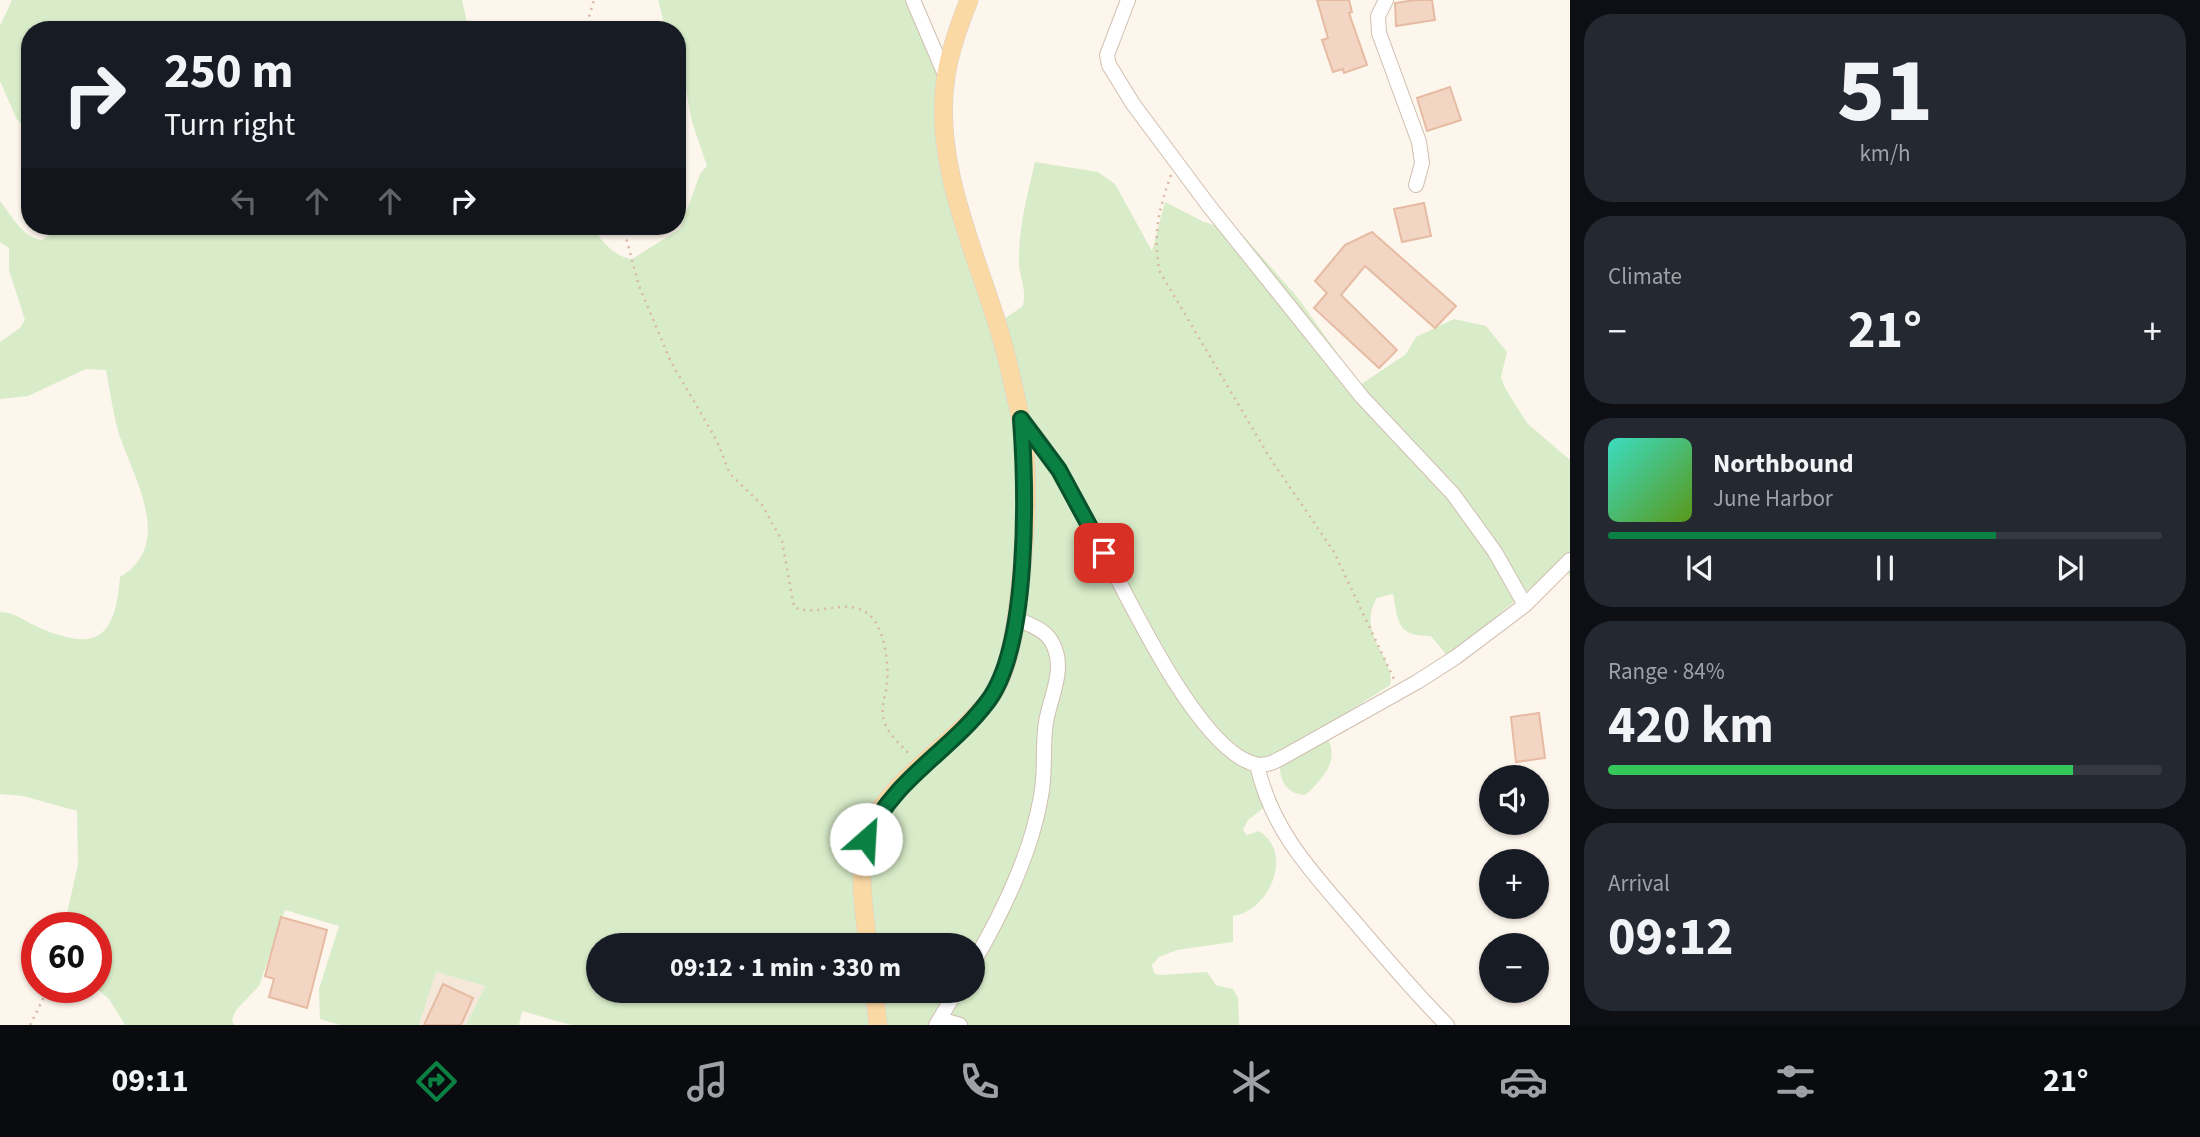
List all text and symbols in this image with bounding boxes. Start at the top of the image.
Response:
text: 51 [1837,27,1933,156]
text: 250 m [164,37,293,107]
icon: right [49,49,140,140]
text: Turn right [164,102,295,148]
text: km/h [1859,137,1911,170]
icon: left [225,182,263,220]
icon: ahead [298,182,336,220]
icon: ahead [371,182,409,220]
icon: right [444,182,482,220]
text: Climate [1608,260,1682,293]
text: 21° [1848,294,1922,368]
text: − [1608,305,1627,359]
text: + [2143,305,2162,359]
text: Northbound [1713,445,1854,482]
text: June Harbor [1713,482,1833,515]
pin [1074,523,1134,583]
icon: arrive [1085,534,1123,572]
icon: previous [1681,549,1719,587]
icon: pause [1866,549,1904,587]
icon: next [2051,549,2089,587]
text: Range · 84% [1608,655,1725,688]
text: 420 km [1608,689,1774,763]
map controls [1479,765,1549,1003]
button: sound [1479,765,1549,835]
position arrow [829,802,903,876]
button: + [1479,849,1549,919]
text: Arrival [1608,867,1670,900]
text: 09:12 [1608,901,1733,975]
speed limit sign: 60 [21,912,112,1003]
button: − [1479,933,1549,1003]
text: 09:12 · 1 min · 330 m [670,949,901,986]
icon: directions [412,1057,461,1106]
icon: music [683,1057,732,1106]
icon: phone [955,1057,1004,1106]
icon: climate [1227,1057,1276,1106]
icon: car [1499,1057,1548,1106]
icon: filters [1771,1057,1820,1106]
text: 09:11 [111,1058,189,1104]
text: 21° [2043,1058,2088,1104]

